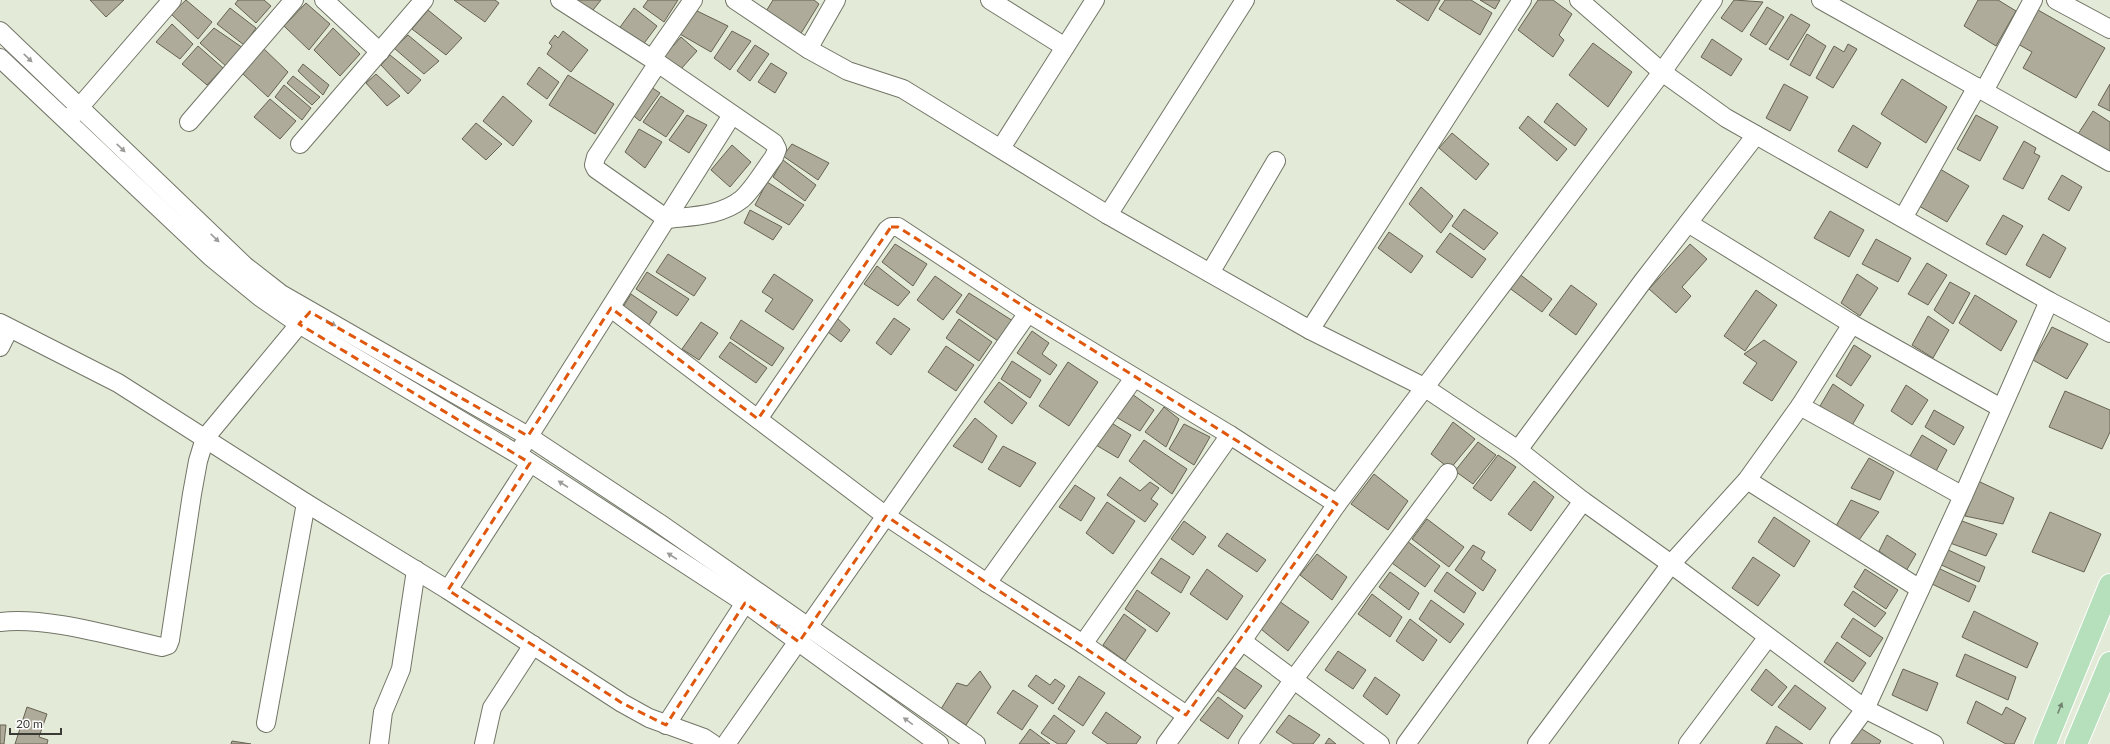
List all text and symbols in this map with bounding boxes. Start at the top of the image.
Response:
one-way arrow [23,53,33,63]
one-way arrow [116,144,126,153]
one-way arrow [210,233,220,243]
one-way arrow [325,320,336,327]
one-way arrow [558,481,569,488]
one-way arrow [666,552,678,559]
one-way arrow [775,625,785,633]
one-way arrow [2057,701,2063,713]
scale bar [10,710,61,736]
text: 20 m [16,716,43,731]
one-way arrow [902,717,913,725]

